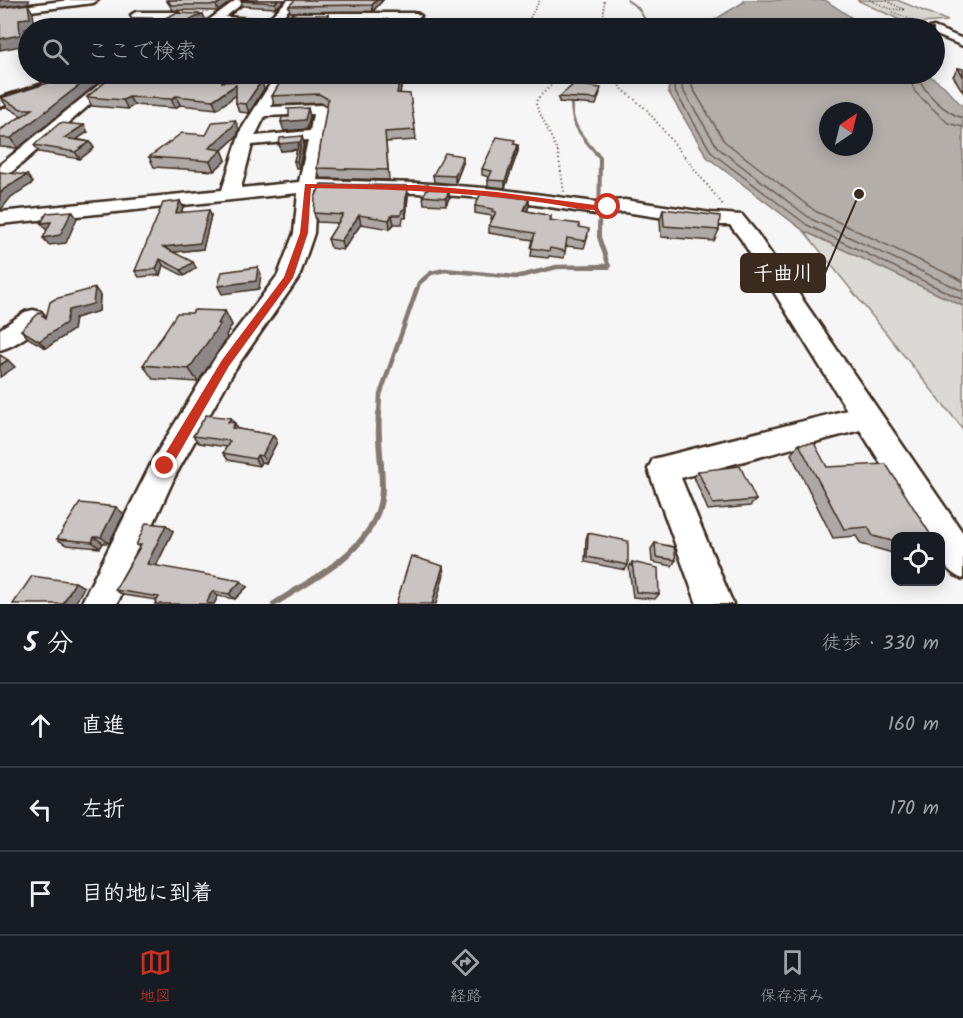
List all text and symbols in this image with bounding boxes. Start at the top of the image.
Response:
search box [18,18,945,84]
icon: search [39,35,72,68]
text: ここで検索 [87,35,197,70]
north arrow [819,102,873,156]
route start [594,193,620,219]
callout: 千曲川 [741,254,825,292]
text: 千曲川 [753,259,813,291]
route end [151,452,177,478]
map controls [891,532,945,586]
button: locate [891,532,945,586]
text: 5 分 [24,623,73,665]
text: 徒歩 · 330 m [821,628,939,660]
icon: ahead [24,709,57,742]
text: 直進 [81,709,125,744]
text: 160 m [888,709,939,741]
icon: left [24,793,57,826]
text: 左折 [81,793,125,828]
text: 170 m [890,793,939,825]
icon: arrive [24,877,57,910]
text: 目的地に到着 [81,877,213,912]
tab: 地図 [139,946,172,1009]
tab: 経路 [449,946,482,1009]
tab: 保存済み [760,946,824,1009]

